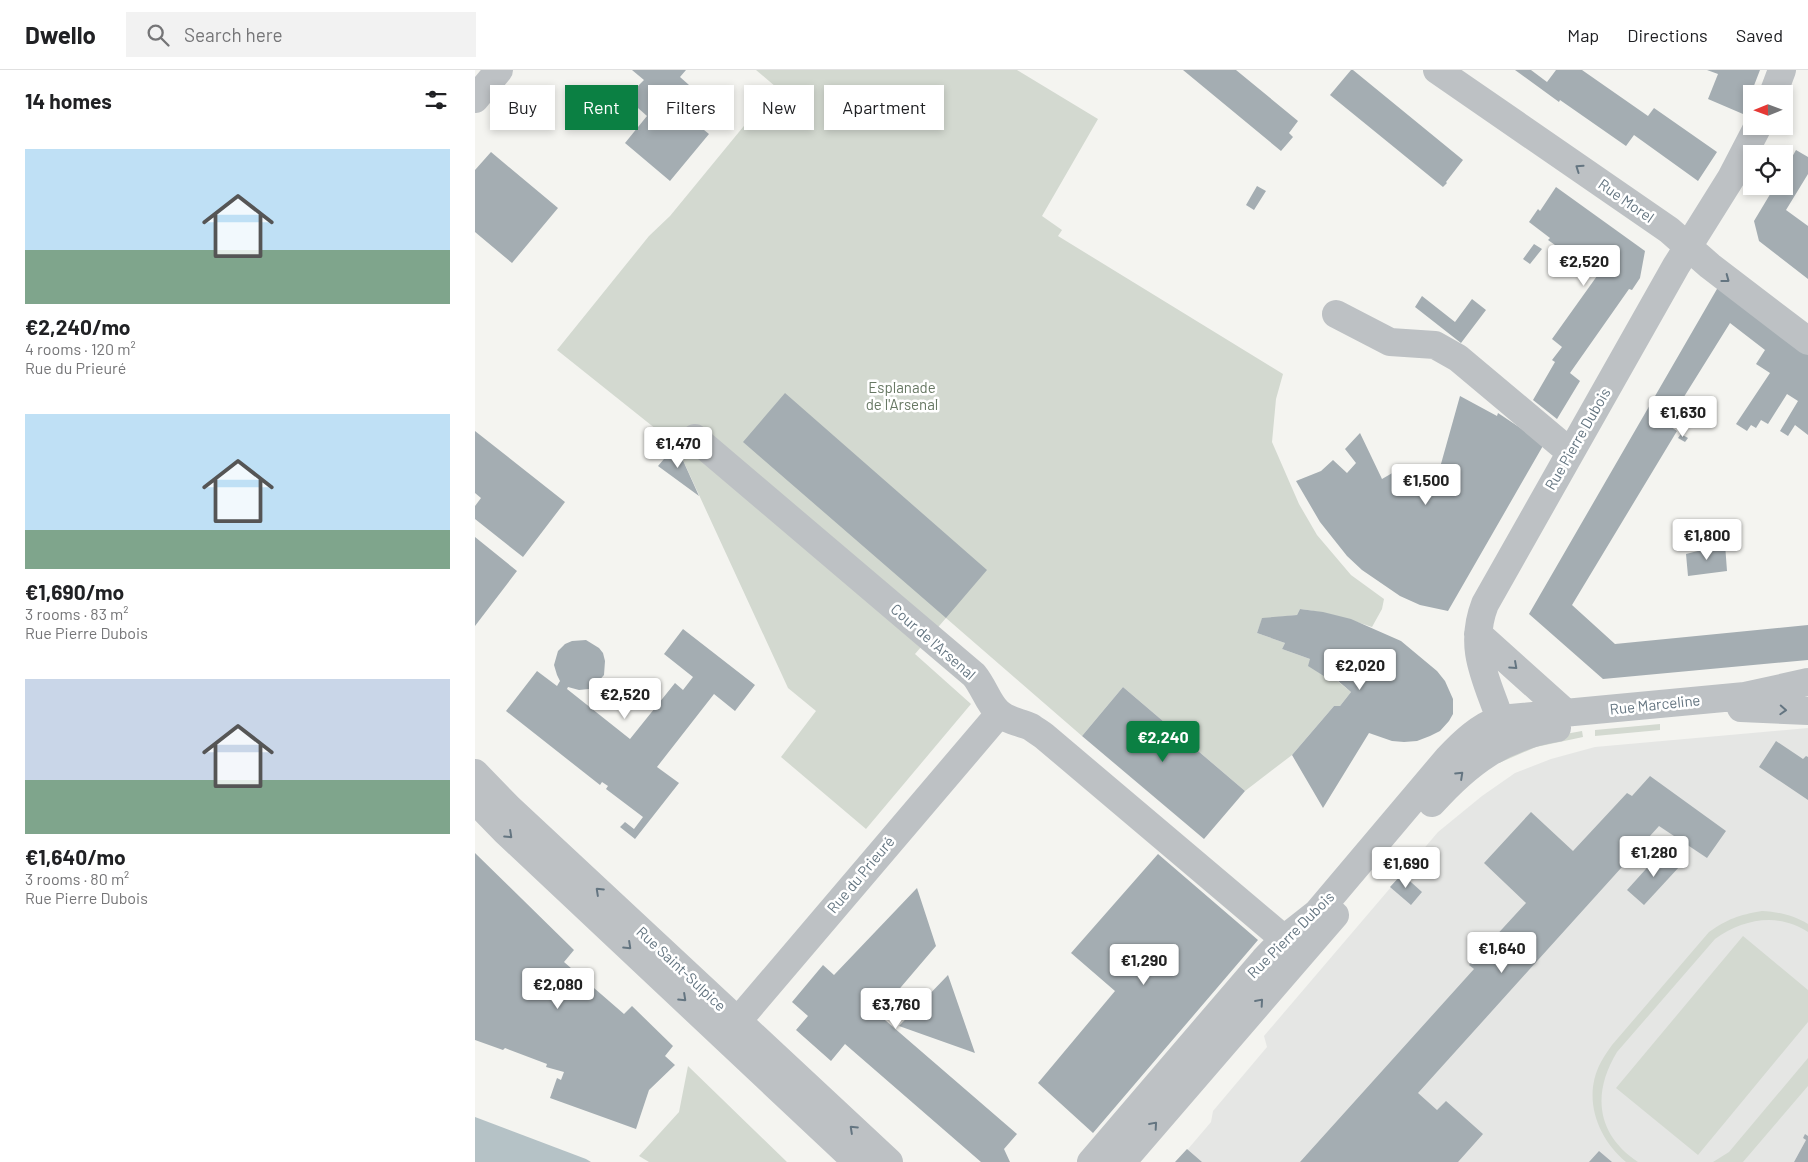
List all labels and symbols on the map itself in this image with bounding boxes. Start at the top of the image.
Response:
north arrow [1743,85,1793,135]
one-way arrow [1575,165,1584,174]
street label: Rue Morel [1595,174,1658,226]
pin: €2,520 [1543,244,1625,287]
one-way arrow [1720,273,1730,282]
park label: Esplanade de l'Arsenal [866,378,938,413]
street label: Rue Pierre Dubois [1541,384,1614,493]
pin: €1,630 [1642,396,1724,438]
pin: €1,470 [637,426,719,469]
pin: €1,500 [1385,464,1467,506]
pin: €1,800 [1666,518,1748,561]
street label: Cour de l'Arsenal [888,600,980,683]
pin: €2,020 [1319,648,1401,691]
one-way arrow [1508,661,1517,670]
pin: €2,520 [584,678,666,720]
street label: Rue Marceline [1609,690,1701,718]
one-way arrow [1780,704,1788,715]
pin: €2,240 [1122,720,1204,763]
one-way arrow [1454,772,1463,781]
one-way arrow [504,829,513,838]
street label: Rue du Prieuré [823,832,898,917]
pin: €1,280 [1613,836,1695,878]
pin: €1,690 [1365,846,1447,889]
street label: Rue Pierre Dubois [1243,887,1337,981]
one-way arrow [595,888,604,897]
street label: Rue Saint-Sulpice [633,922,730,1014]
pin: €1,640 [1461,932,1543,974]
one-way arrow [622,940,631,949]
pin: €1,290 [1103,944,1185,986]
pin: €2,080 [517,968,599,1010]
pin: €3,760 [855,988,937,1030]
one-way arrow [677,993,686,1002]
one-way arrow [1255,999,1263,1008]
one-way arrow [1148,1122,1157,1131]
one-way arrow [850,1126,859,1135]

